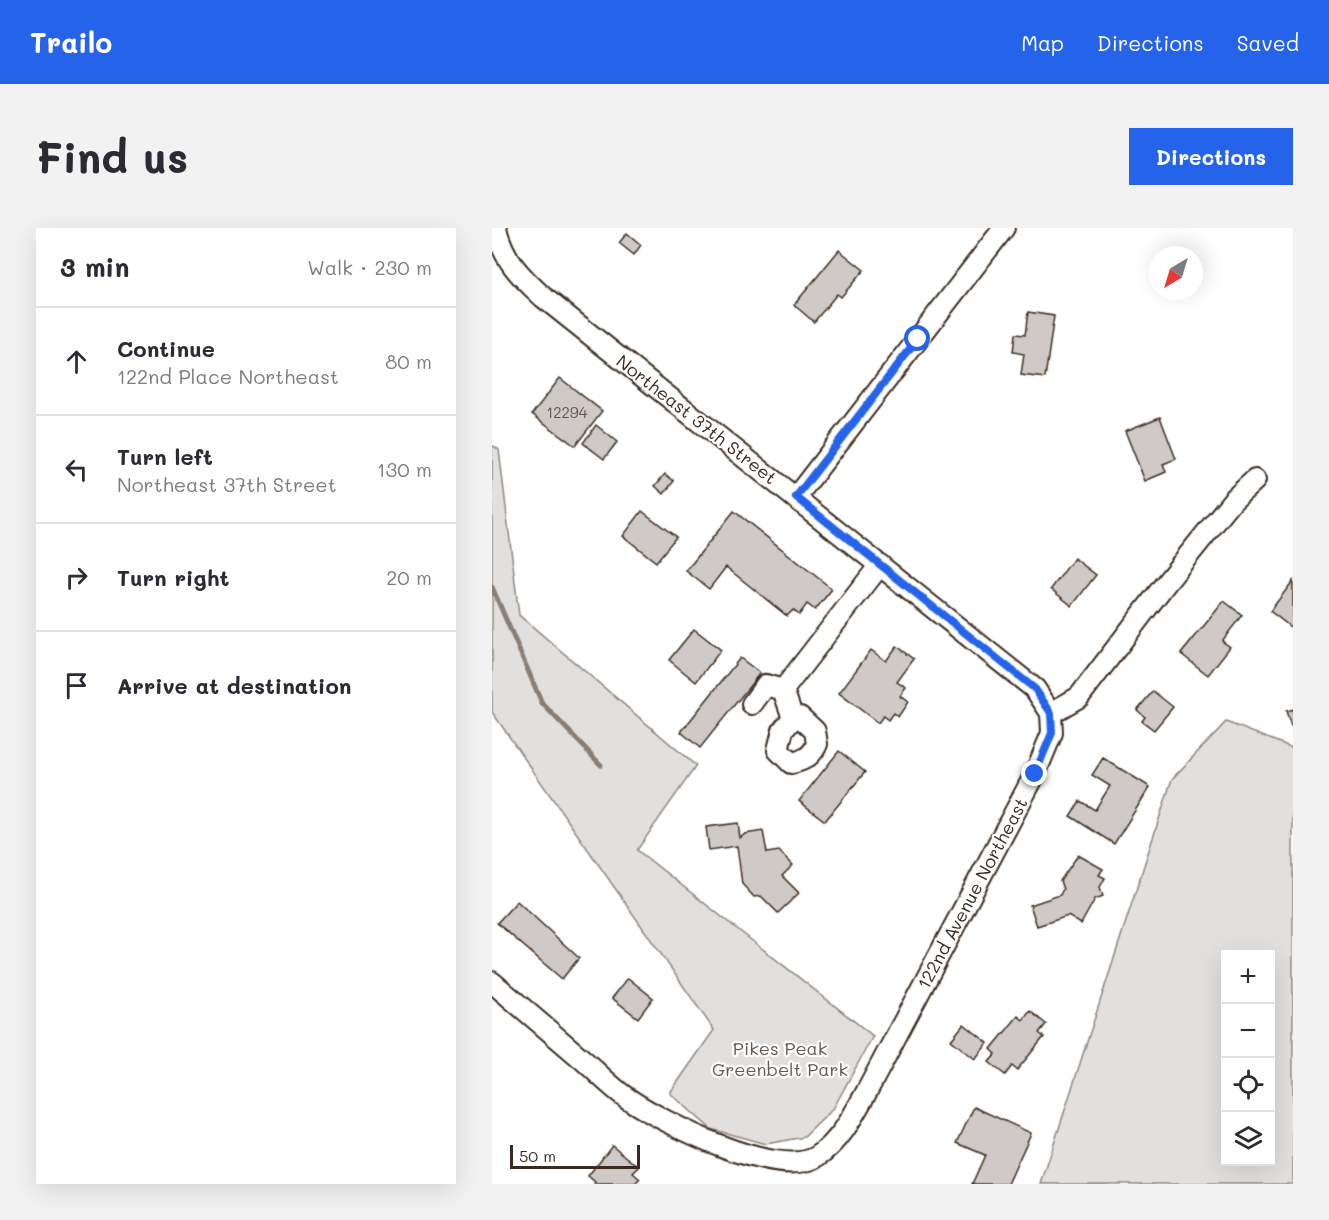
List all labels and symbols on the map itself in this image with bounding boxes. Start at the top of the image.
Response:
north arrow [1149,246,1203,300]
route start [904,325,930,351]
street label: Northeast 37th Street [612,349,782,489]
house number: 12294 [546,402,588,422]
route end [1021,760,1047,786]
street label: 122nd Avenue Northeast [911,793,1033,993]
park label: Pikes Peak Greenbelt Park [712,1036,848,1081]
scale bar [510,1142,640,1170]

